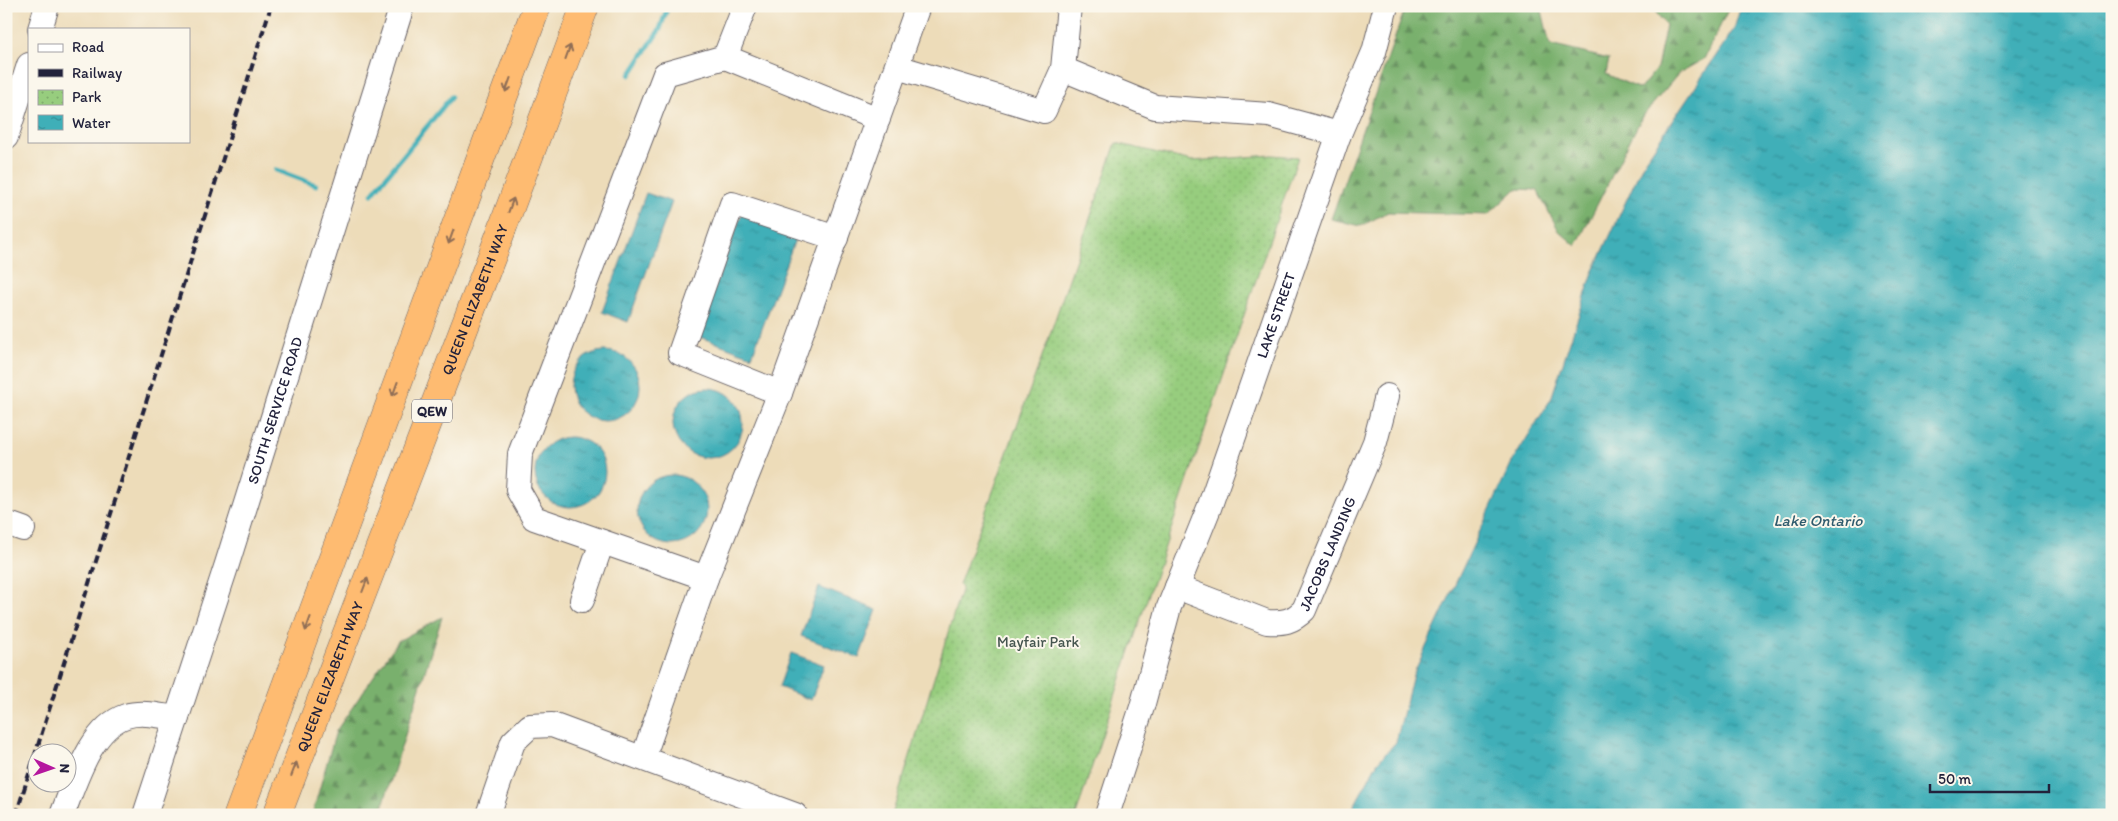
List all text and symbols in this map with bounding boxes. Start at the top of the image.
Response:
legend [28,28,190,142]
text: Road [72,38,105,56]
one-way arrow [564,45,573,60]
text: Railway [72,64,122,82]
one-way arrow [503,77,512,92]
text: Park [72,88,102,106]
text: Water [72,114,111,132]
one-way arrow [507,197,516,213]
street label: QUEEN ELIZABETH WAY [438,221,512,378]
one-way arrow [446,229,455,244]
street label: LAKE STREET [1253,269,1299,360]
street label: SOUTH SERVICE ROAD [244,335,307,486]
one-way arrow [390,381,399,397]
road number: QEW [412,400,452,422]
street label: JACOBS LANDING [1296,494,1360,614]
water label: Lake Ontario [1774,511,1863,530]
one-way arrow [361,578,370,593]
street label: QUEEN ELIZABETH WAY [293,599,367,755]
one-way arrow [303,616,312,631]
park label: Mayfair Park [997,633,1079,651]
north arrow [28,744,78,794]
scale bar [1930,761,2049,793]
one-way arrow [290,762,299,777]
text: N [56,763,73,773]
text: 50 m [1938,770,1971,788]

